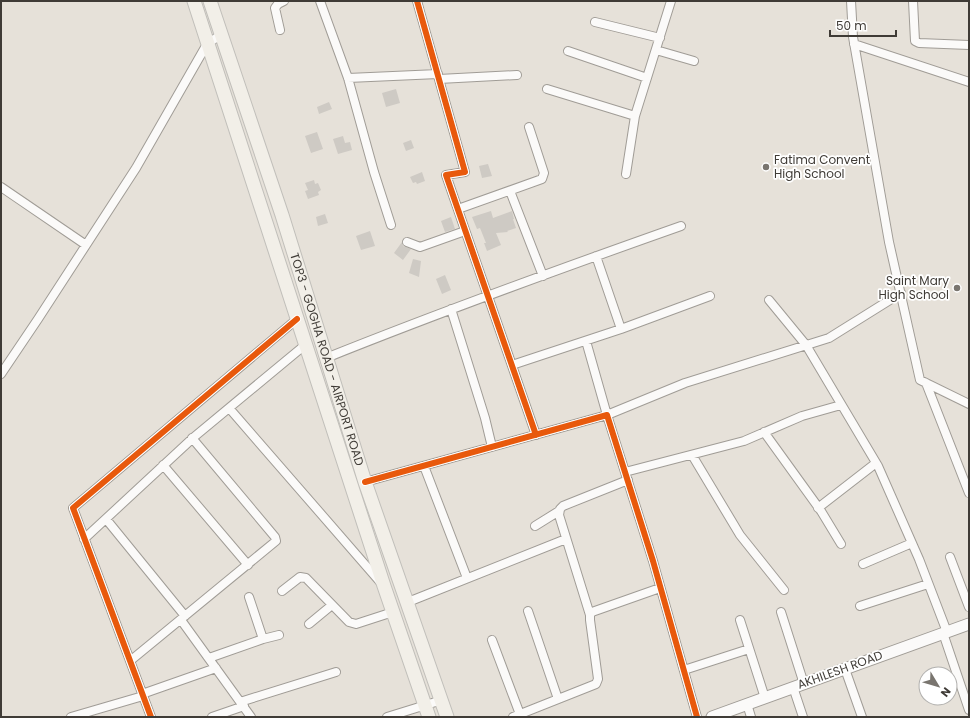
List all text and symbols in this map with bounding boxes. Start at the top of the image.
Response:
scale bar [830,12,896,38]
text: 50 m [836,17,867,34]
place label: Fatima Convent High School [774,151,870,182]
marker: Fatima Convent High School [761,162,771,172]
street label: TOP3 - GOGHA ROAD - AIRPORT ROAD [286,251,368,468]
place label: Saint Mary High School [878,272,949,303]
marker: Saint Mary High School [952,283,962,293]
street label: AKHILESH ROAD [795,646,885,693]
north arrow [918,666,958,706]
text: N [937,684,955,700]

